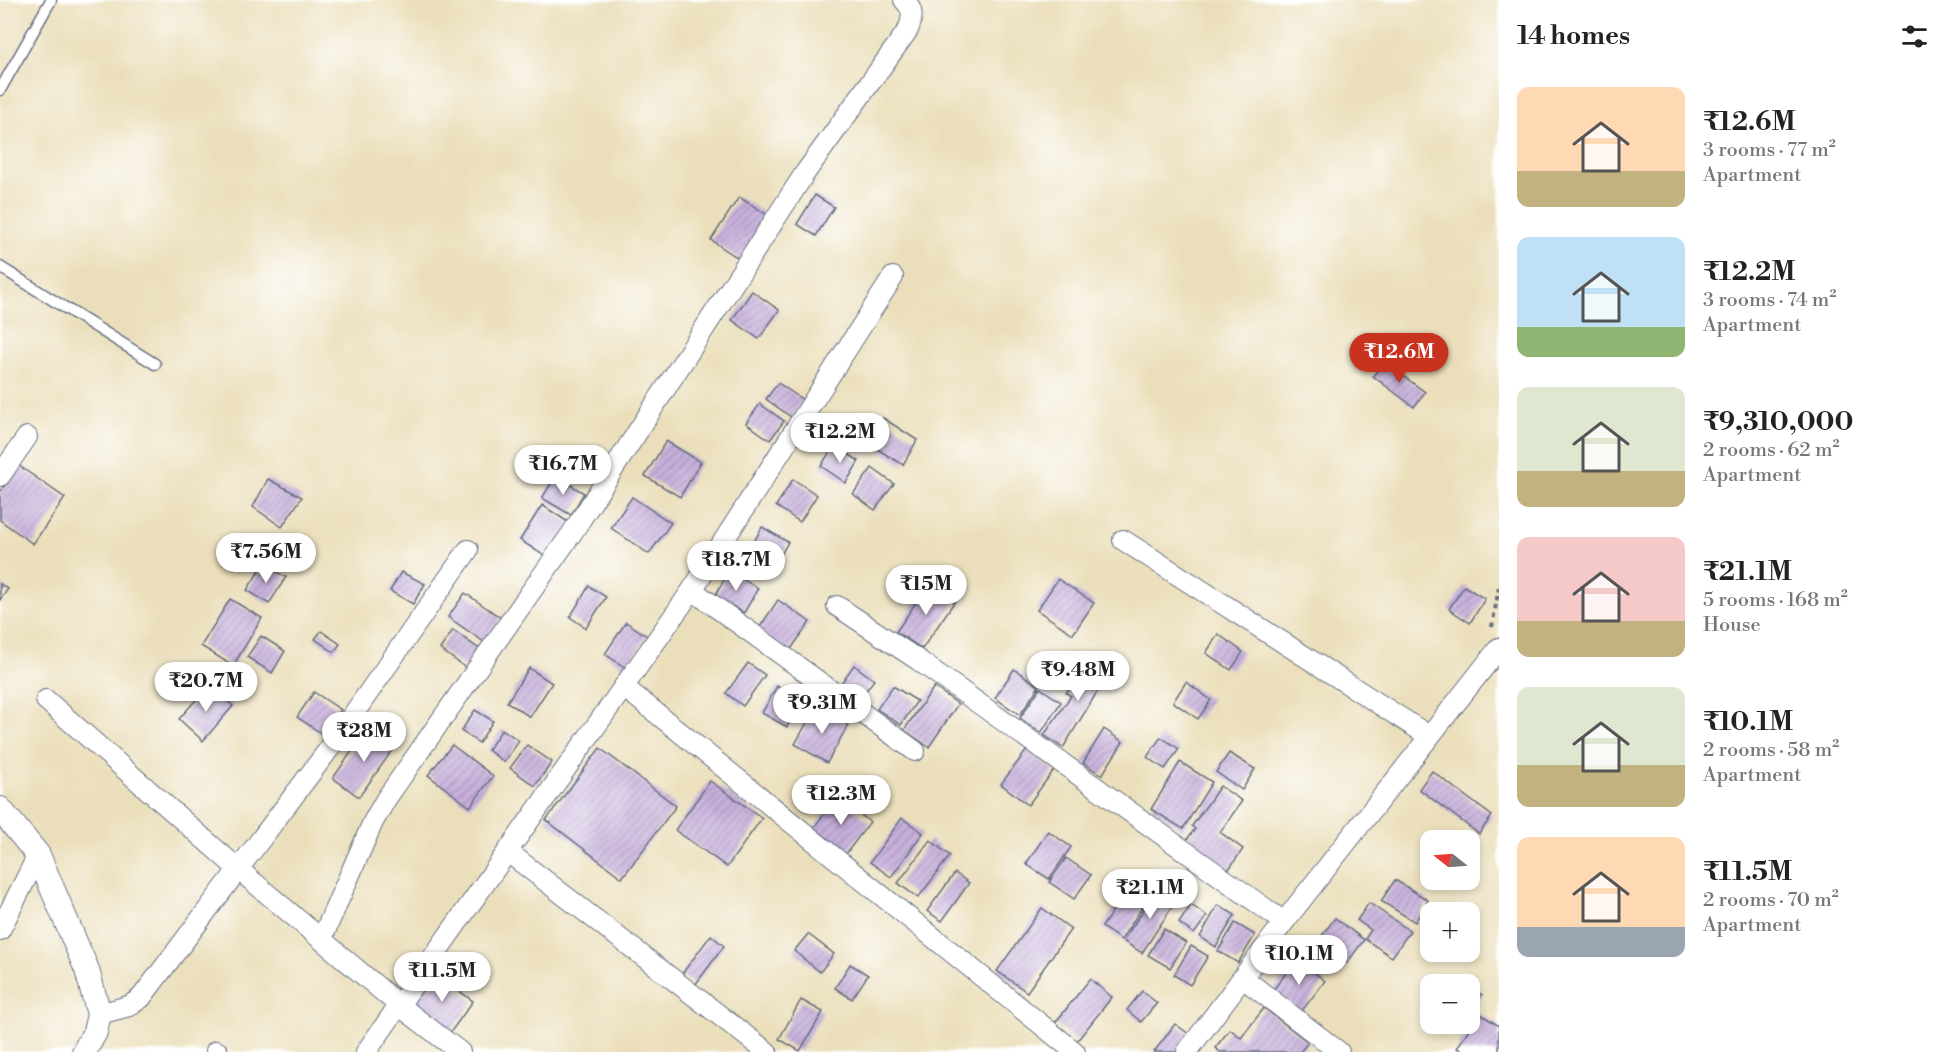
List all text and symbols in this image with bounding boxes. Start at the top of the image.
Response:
text: 14 homes [1517,20,1630,52]
icon: filters [1898,20,1931,53]
text: ₹12.6M [1703,106,1796,138]
icon: home [1565,111,1637,183]
text: 3 rooms · 77 m² [1703,138,1836,163]
text: Apartment [1703,163,1801,188]
text: ₹12.2M [1703,256,1795,288]
icon: home [1565,261,1637,333]
text: 3 rooms · 74 m² [1703,288,1836,313]
text: Apartment [1703,313,1801,338]
pin: ₹12.6M [1350,333,1448,384]
text: ₹12.6M [1363,340,1435,365]
text: ₹9,310,000 [1703,406,1853,438]
icon: home [1565,411,1637,483]
pin: ₹12.2M [791,413,889,464]
text: ₹12.2M [804,420,876,445]
text: 2 rooms · 62 m² [1703,438,1839,463]
pin: ₹16.7M [514,445,612,496]
text: ₹16.7M [528,452,598,477]
text: Apartment [1703,463,1801,488]
pin: ₹7.56M [217,533,315,584]
text: ₹7.56M [230,540,302,565]
pin: ₹18.7M [687,541,785,592]
text: ₹18.7M [701,548,771,573]
text: ₹21.1M [1703,556,1792,588]
icon: home [1565,561,1637,633]
pin: ₹15M [890,565,962,616]
text: ₹15M [900,572,952,597]
text: 5 rooms · 168 m² [1703,588,1848,613]
text: House [1703,613,1761,638]
pin: ₹9.48M [1029,651,1127,702]
text: ₹9.48M [1041,658,1115,683]
pin: ₹20.7M [157,662,255,713]
text: ₹20.7M [169,669,243,694]
pin: ₹9.31M [773,684,871,735]
text: ₹9.31M [787,691,857,716]
text: ₹10.1M [1703,706,1793,738]
icon: home [1565,711,1637,783]
pin: ₹28M [328,712,400,763]
text: ₹28M [336,719,392,744]
text: 2 rooms · 58 m² [1703,738,1839,763]
text: Apartment [1703,763,1801,788]
pin: ₹12.3M [792,775,890,826]
text: ₹12.3M [806,782,876,807]
north arrow [1420,830,1480,890]
map controls [1420,830,1480,1034]
text: ₹11.5M [1703,856,1792,888]
icon: home [1565,861,1637,933]
pin: ₹21.1M [1101,869,1199,920]
text: ₹21.1M [1116,876,1184,901]
text: 2 rooms · 70 m² [1703,888,1839,913]
button: + [1420,902,1480,962]
text: Apartment [1703,913,1801,938]
pin: ₹10.1M [1250,935,1348,986]
text: ₹10.1M [1264,942,1334,967]
pin: ₹11.5M [393,952,491,1003]
text: ₹11.5M [408,959,476,984]
button: − [1420,974,1480,1034]

